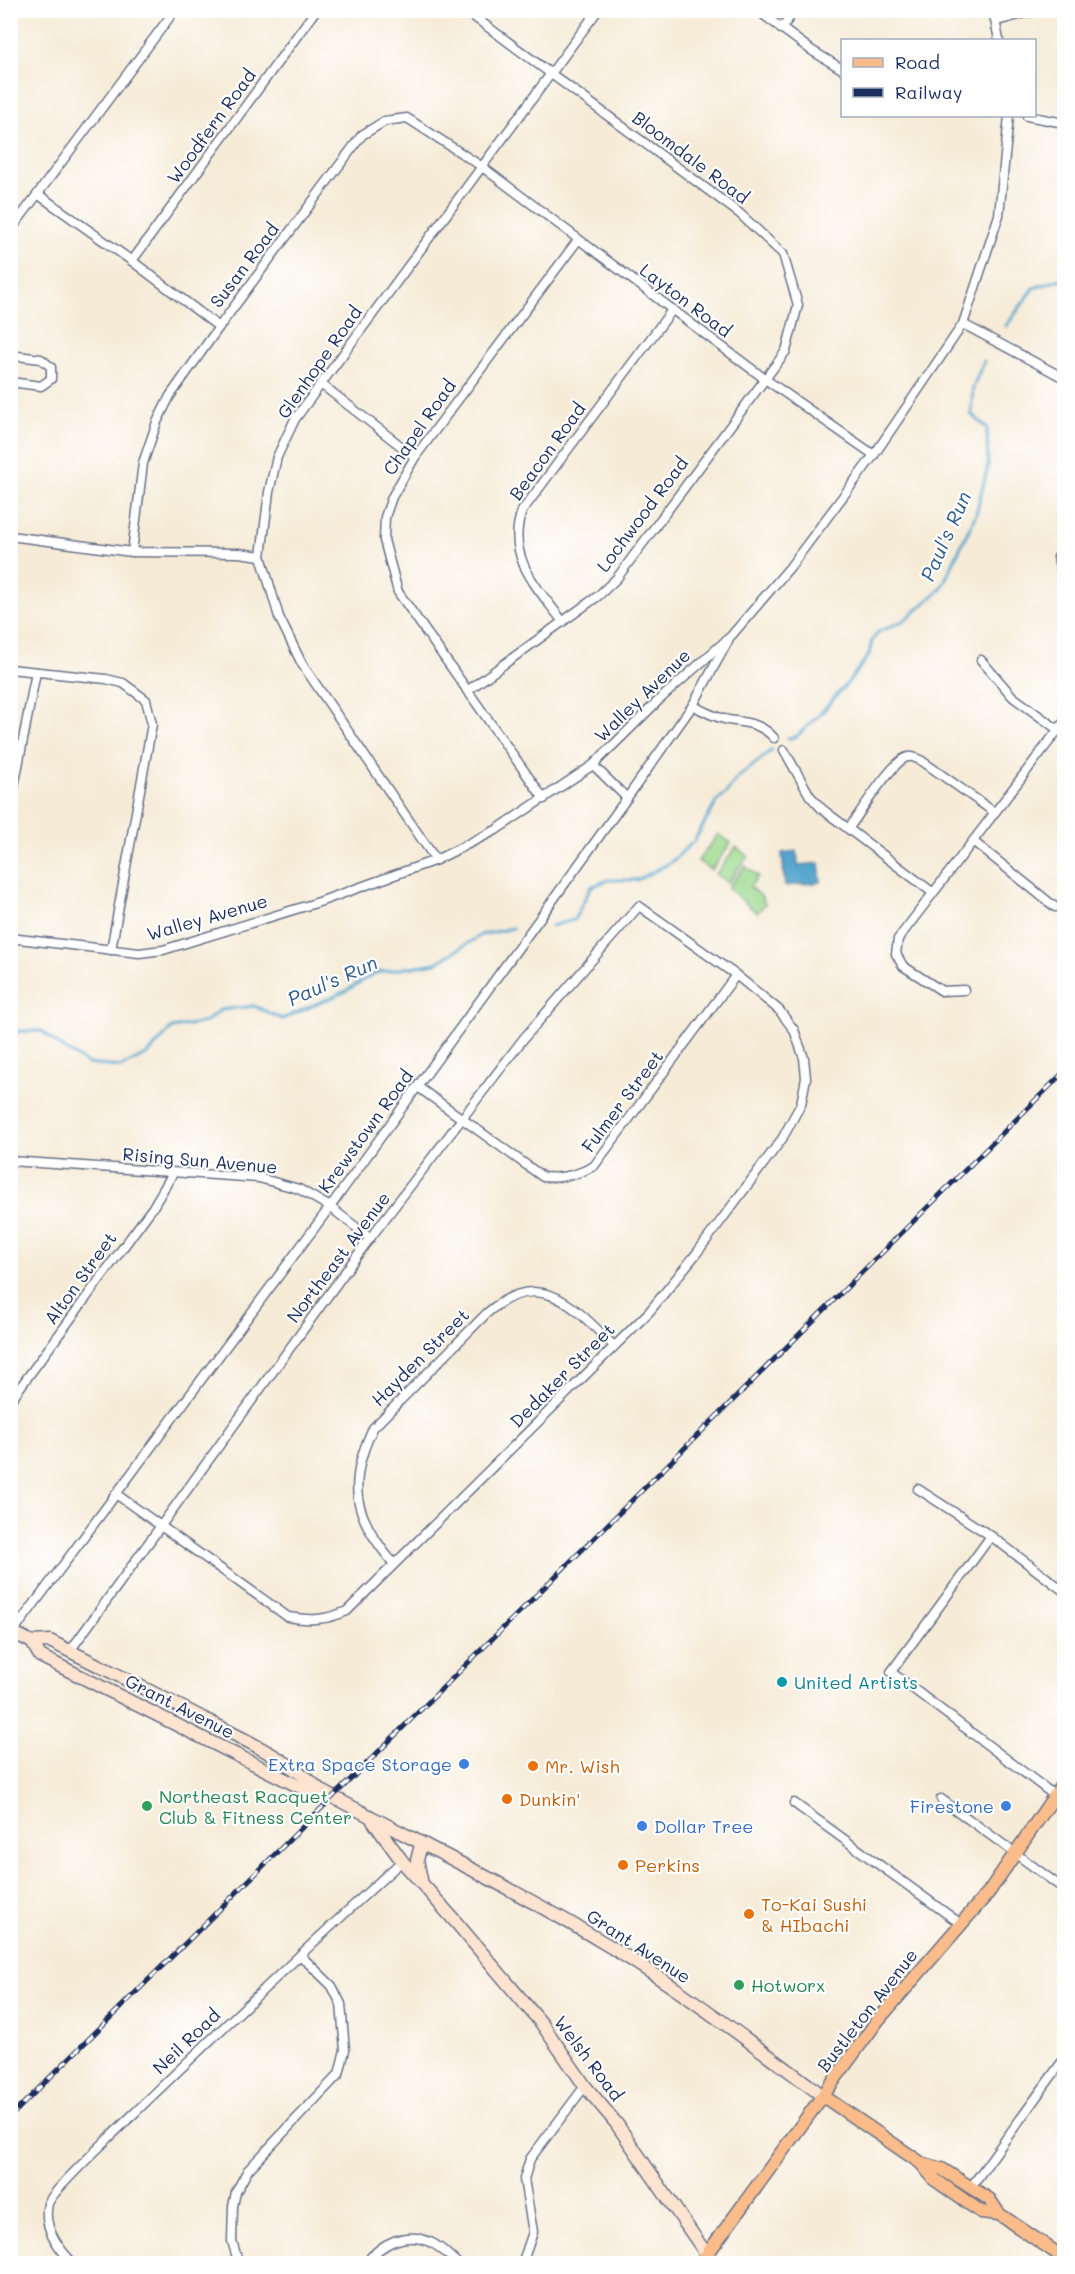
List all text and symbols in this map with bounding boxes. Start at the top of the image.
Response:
legend [841,39,1036,117]
text: Road [895,50,940,74]
street label: Woodfern Road [161,64,261,188]
text: Railway [895,80,962,104]
street label: Bloomdale Road [628,105,754,209]
street label: Susan Road [204,218,284,312]
street label: Layton Road [635,258,737,342]
street label: Glenhope Road [271,301,367,423]
street label: Chapel Road [377,374,461,480]
street label: Beacon Road [503,397,591,505]
street label: Lochwood Road [591,452,693,576]
water label: Paul's Run [914,487,976,585]
street label: Walley Avenue [589,643,695,747]
street label: Walley Avenue [144,888,270,946]
water label: Paul's Run [283,949,381,1011]
street label: Fulmer Street [576,1045,668,1157]
street label: Krewstown Road [312,1065,418,1197]
street label: Rising Sun Avenue [122,1141,278,1179]
street label: Northeast Avenue [281,1187,395,1327]
street label: Alton Street [38,1227,122,1329]
street label: Hayden Street [366,1303,474,1411]
street label: Dedaker Street [504,1317,620,1433]
street label: Grant Avenue [121,1668,239,1744]
place label: United Artists [794,1670,918,1694]
marker: United Artists [775,1675,789,1689]
place label: Extra Space Storage [268,1752,452,1776]
place label: Mr. Wish [545,1754,620,1778]
marker: Extra Space Storage [457,1757,471,1771]
marker: Mr. Wish [526,1759,540,1773]
place label: Northeast Racquet Club & Fitness Center [159,1784,352,1829]
place label: Dunkin' [519,1787,580,1811]
marker: Dunkin' [500,1792,514,1806]
place label: Firestone [910,1794,994,1818]
marker: Northeast Racquet Club & Fitness Center [140,1799,154,1813]
marker: Firestone [999,1799,1013,1813]
place label: Dollar Tree [654,1814,753,1838]
marker: Dollar Tree [635,1819,649,1833]
place label: Perkins [635,1853,700,1877]
marker: Perkins [616,1858,630,1872]
place label: To-Kai Sushi & HIbachi [761,1892,867,1937]
street label: Grant Avenue [582,1903,696,1989]
marker: To-Kai Sushi & HIbachi [742,1907,756,1921]
street label: Bustleton Avenue [811,1944,923,2076]
place label: Hotworx [751,1973,825,1997]
marker: Hotworx [732,1978,746,1992]
street label: Neil Road [147,2003,225,2079]
street label: Welsh Road [549,2010,629,2106]

